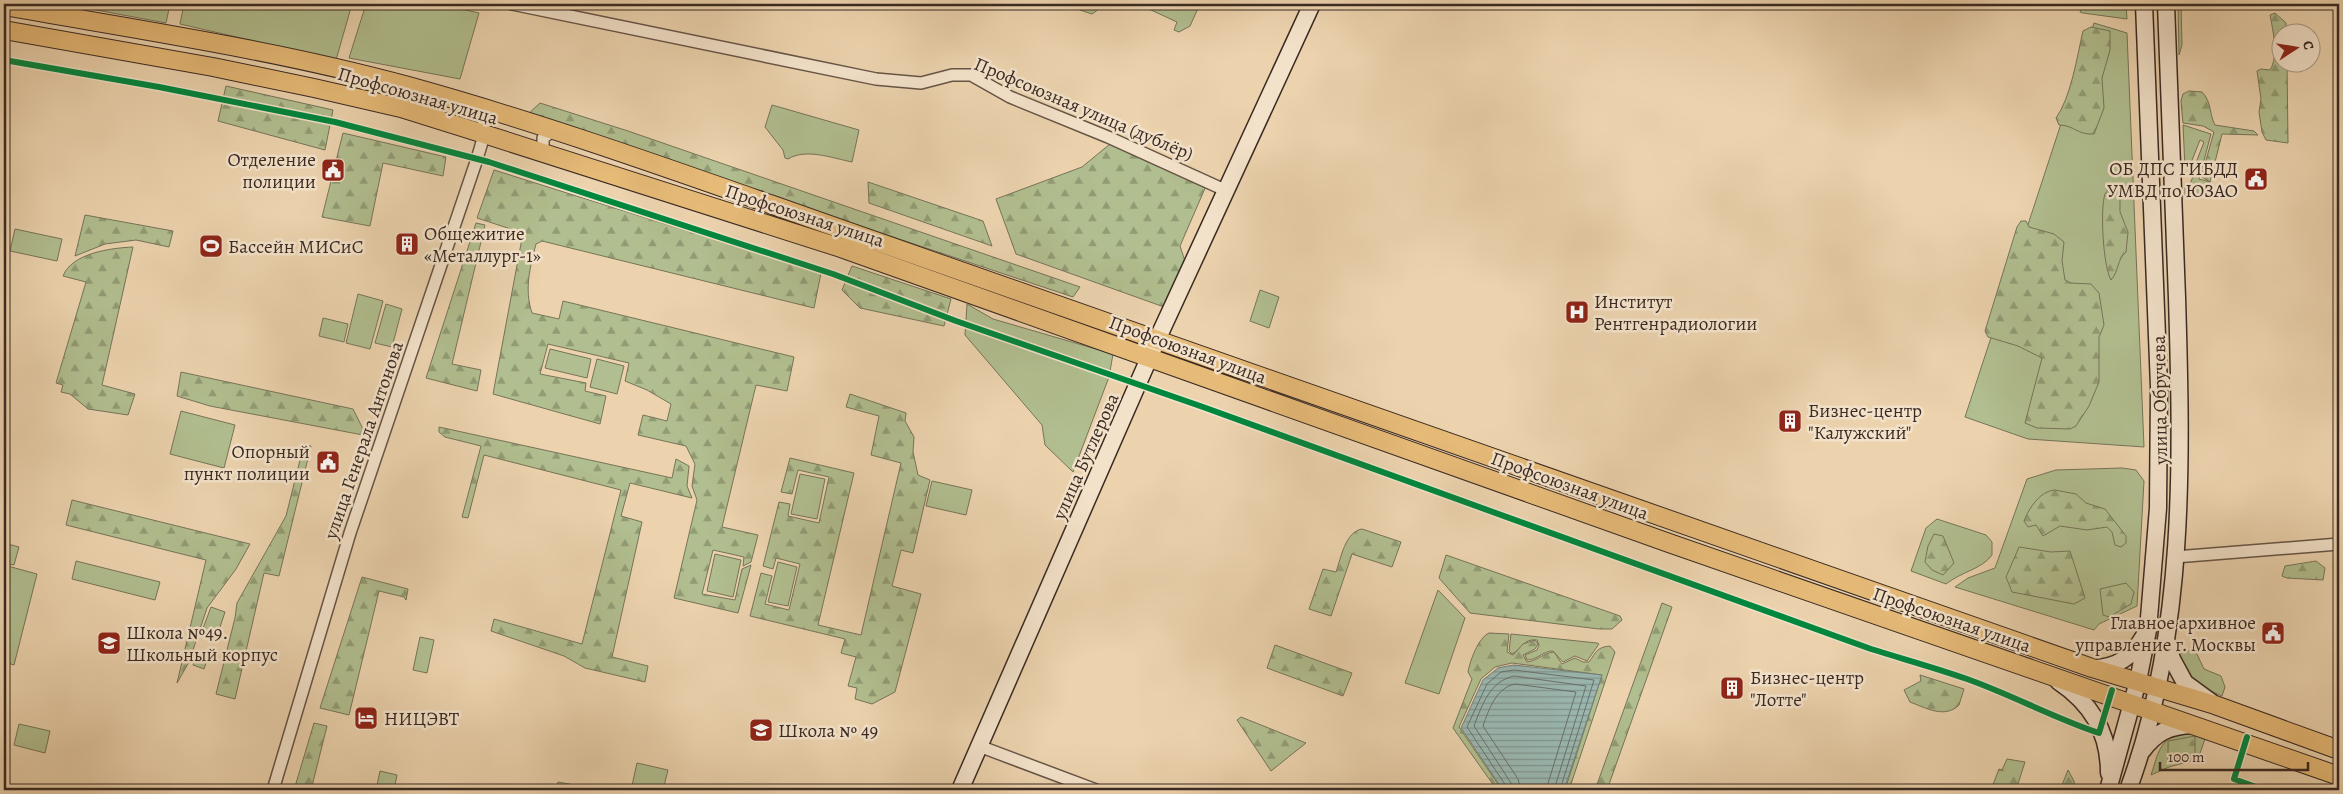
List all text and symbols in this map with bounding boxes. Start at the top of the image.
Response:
north arrow [2270,22,2320,72]
text: С [2298,39,2318,52]
street label: Профсоюзная улица (дублёр) [970,51,1197,167]
street label: Профсоюзная улица [335,61,501,131]
place label: Отделение полиции [227,147,316,195]
place label: ОБ ДПС ГИБДД УМВД по ЮЗАО [2107,156,2238,204]
public building icon: Отделение полиции [320,157,346,183]
public building icon: ОБ ДПС ГИБДД УМВД по ЮЗАО [2243,166,2269,192]
street label: Профсоюзная улица [722,178,888,254]
place label: Общежитие «Металлург-1» [424,221,541,269]
building icon: Общежитие «Металлург-1» [394,231,420,257]
sports icon: Бассейн МИСиС [198,233,224,259]
place label: Бассейн МИСиС [228,234,364,260]
place label: Институт Рентгенрадиологии [1594,289,1758,337]
hospital icon: Институт Рентгенрадиологии [1564,299,1590,325]
street label: Профсоюзная улица [1105,309,1270,391]
street label: улица Обручева [2146,335,2174,466]
street label: улица Генерала Антонова [318,338,410,544]
street label: улица Бутлерова [1046,389,1126,525]
place label: Бизнес-центр "Калужский" [1808,398,1922,446]
building icon: Бизнес-центр "Калужский" [1777,408,1803,434]
place label: Опорный пункт полиции [184,439,310,487]
street label: Профсоюзная улица [1487,445,1652,527]
public building icon: Опорный пункт полиции [315,449,341,475]
street label: Профсоюзная улица [1869,581,2034,659]
place label: Главное архивное управление г. Москвы [2074,610,2256,658]
place label: Школа №49. Школьный корпус [126,620,278,668]
public building icon: Главное архивное управление г. Москвы [2260,620,2286,646]
school or university icon: Школа №49. Школьный корпус [96,630,122,656]
place label: Бизнес-центр "Лотте" [1750,665,1864,713]
building icon: Бизнес-центр "Лотте" [1719,675,1745,701]
hotel icon: НИЦЭВТ [353,705,379,731]
place label: НИЦЭВТ [384,706,460,732]
school or university icon: Школа № 49 [748,717,774,743]
place label: Школа № 49 [778,718,878,744]
scale bar [2160,739,2308,771]
text: 100 m [2168,747,2205,767]

